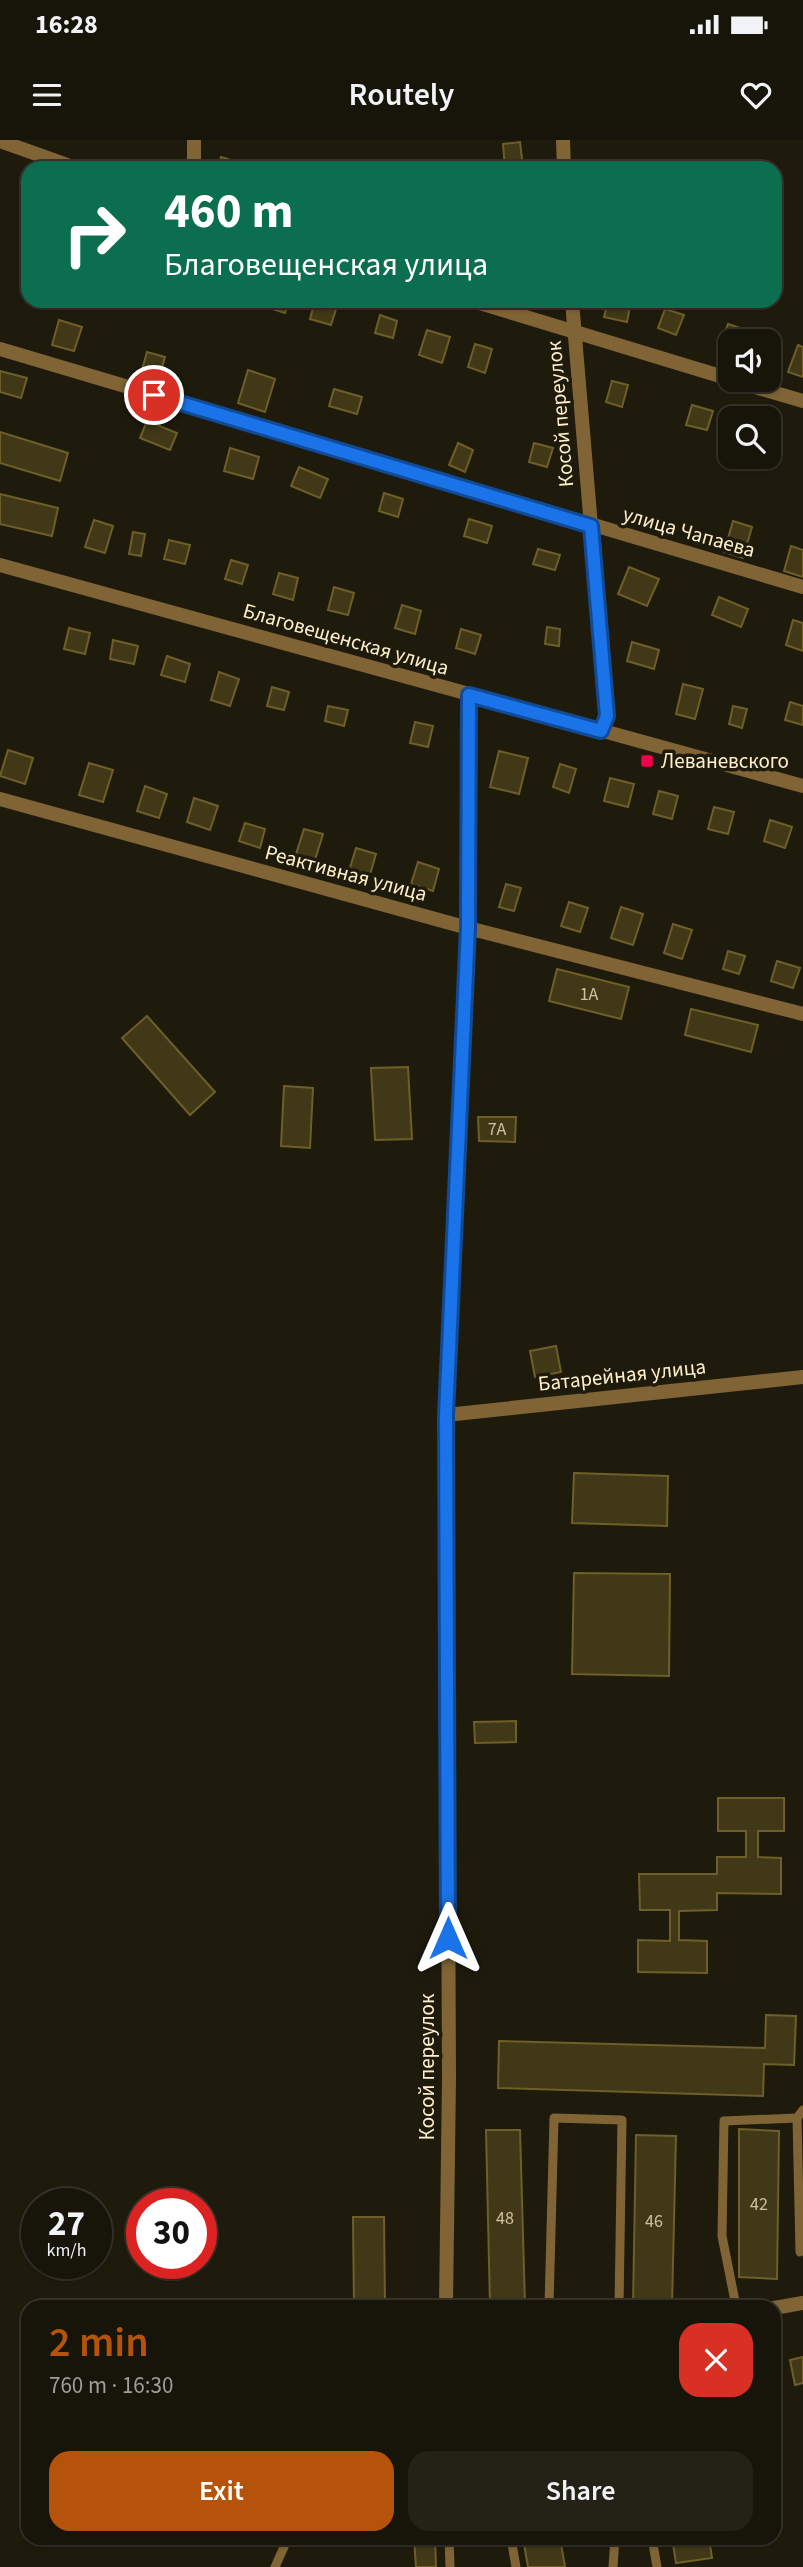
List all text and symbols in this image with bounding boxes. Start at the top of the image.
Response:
text: 16:28 [35,6,98,43]
text: Routely [349,72,454,118]
icon: menu [28,76,66,114]
icon: heart [737,76,775,114]
text: 460 m [164,177,293,247]
icon: right [49,189,140,280]
text: Благовещенская улица [164,242,488,288]
map controls [718,329,781,469]
button: sound [718,329,781,392]
street label: Косой переулок [539,339,581,488]
pin [124,365,184,425]
icon: arrive [135,376,173,414]
button: search [718,406,781,469]
street label: улица Чапаева [619,499,759,565]
street label: Благовещенская улица [240,595,452,683]
place label: Леваневского [661,746,789,776]
marker: Леваневского [639,753,655,769]
street label: Реактивная улица [262,837,430,909]
house number: 1А [580,982,599,1007]
house number: 7А [488,1117,507,1142]
street label: Батарейная улица [537,1351,707,1399]
position arrow [411,1901,485,1975]
street label: Косой переулок [412,1993,442,2140]
speed limit sign: 30 [126,2188,217,2279]
house number: 42 [750,2192,768,2217]
text: 27 [48,2199,85,2249]
house number: 48 [496,2206,514,2231]
house number: 46 [645,2209,663,2234]
text: km/h [47,2238,86,2263]
text: 2 min [49,2313,149,2373]
button: close [679,2323,753,2397]
text: 760 m · 16:30 [49,2369,173,2402]
button: Exit [49,2451,394,2531]
button: Share [408,2451,753,2531]

